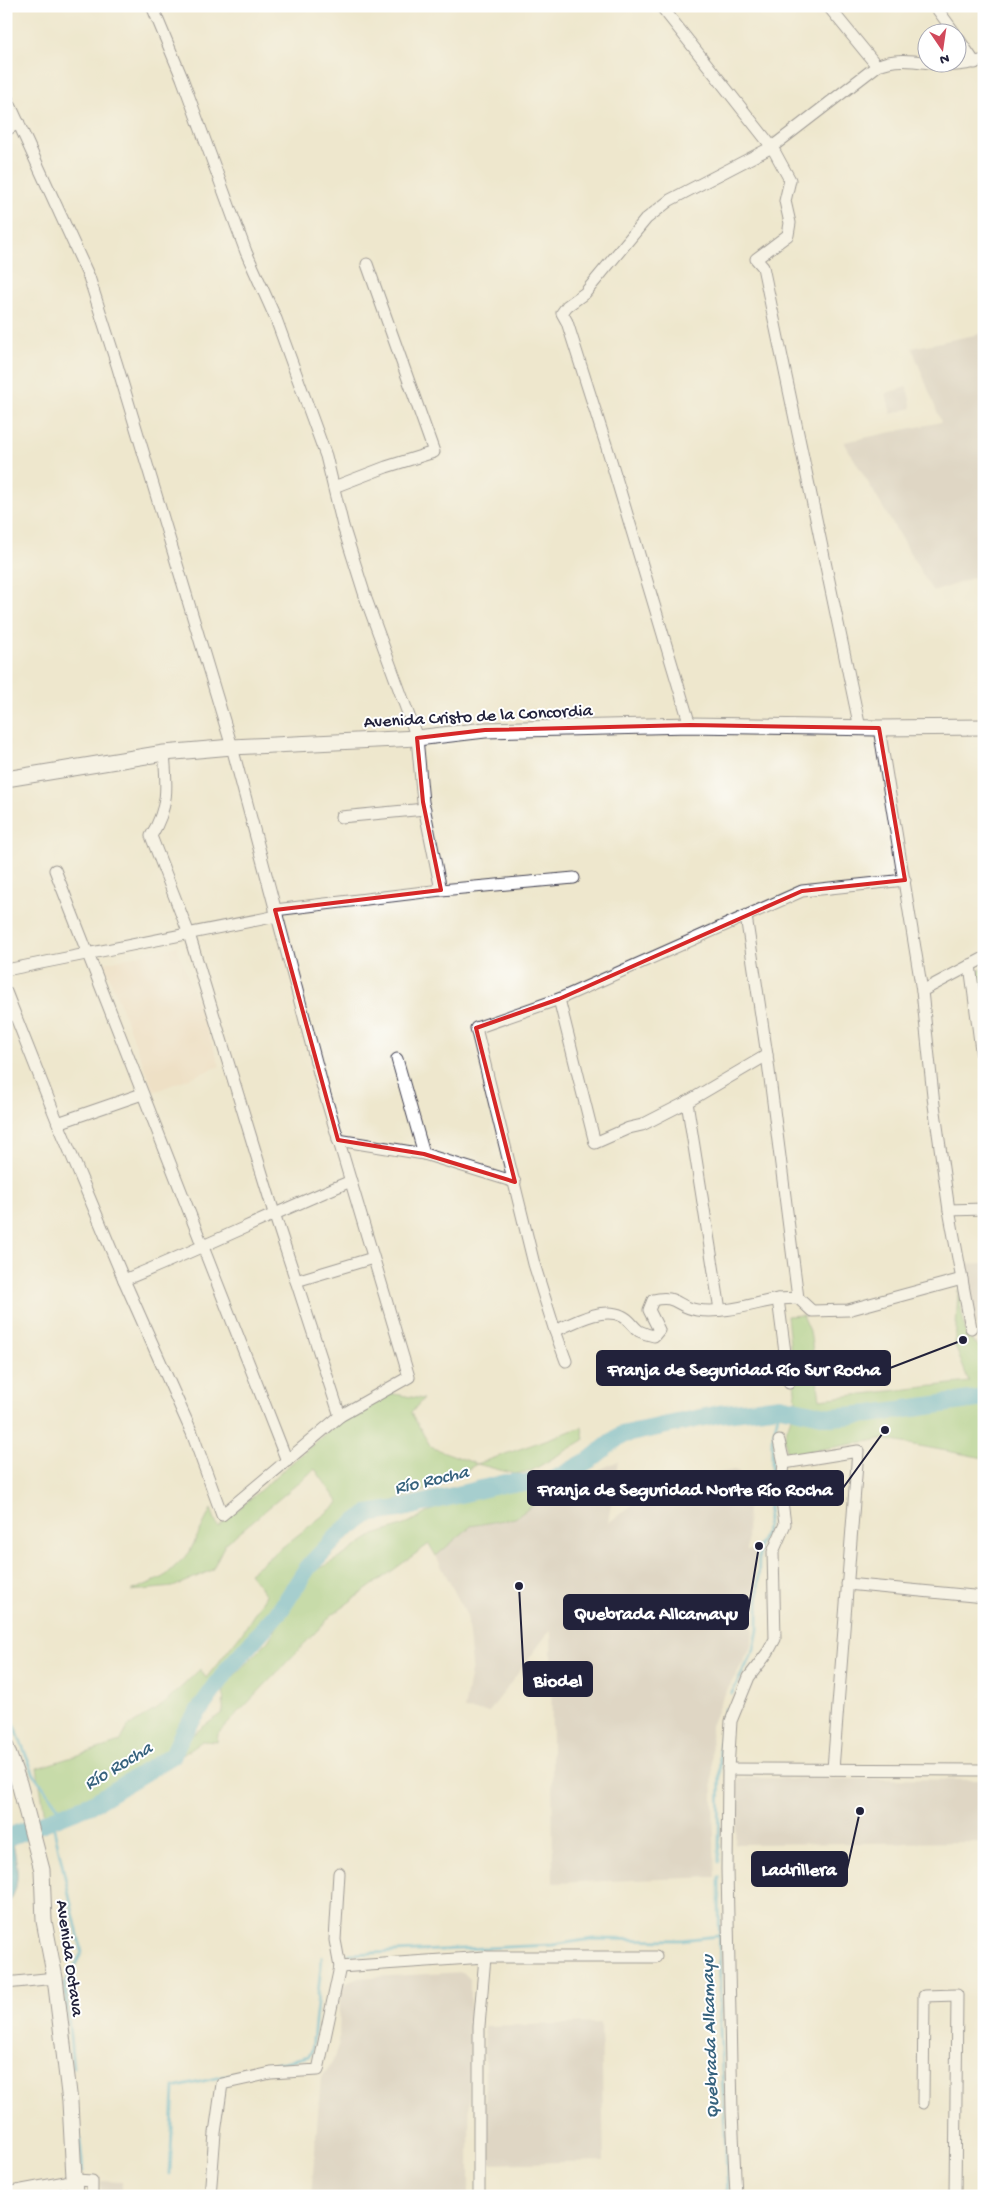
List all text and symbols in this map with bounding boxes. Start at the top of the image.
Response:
north arrow [918,22,968,72]
text: N [938,49,951,68]
street label: Avenida Cristo de la Concordia [363,701,594,734]
callout: Franja de Seguridad Río Sur Rocha [597,1351,890,1385]
text: Franja de Seguridad Río Sur Rocha [607,1360,882,1383]
water label: Río Rocha [392,1461,473,1501]
callout: Franja de Seguridad Norte Río Rocha [528,1471,843,1505]
text: Franja de Seguridad Norte Río Rocha [536,1480,834,1503]
callout: Quebrada Allcamayu [564,1595,748,1629]
text: Quebrada Allcamayu [574,1604,738,1627]
callout: Biodel [524,1662,592,1696]
text: Biodel [533,1671,582,1694]
water label: Río Rocha [81,1737,158,1796]
callout: Ladrillera [752,1852,847,1886]
text: Ladrillera [762,1860,838,1883]
street label: Avenida Octava [50,1899,87,2019]
water label: Quebrada Allcamayu [697,1953,726,2119]

